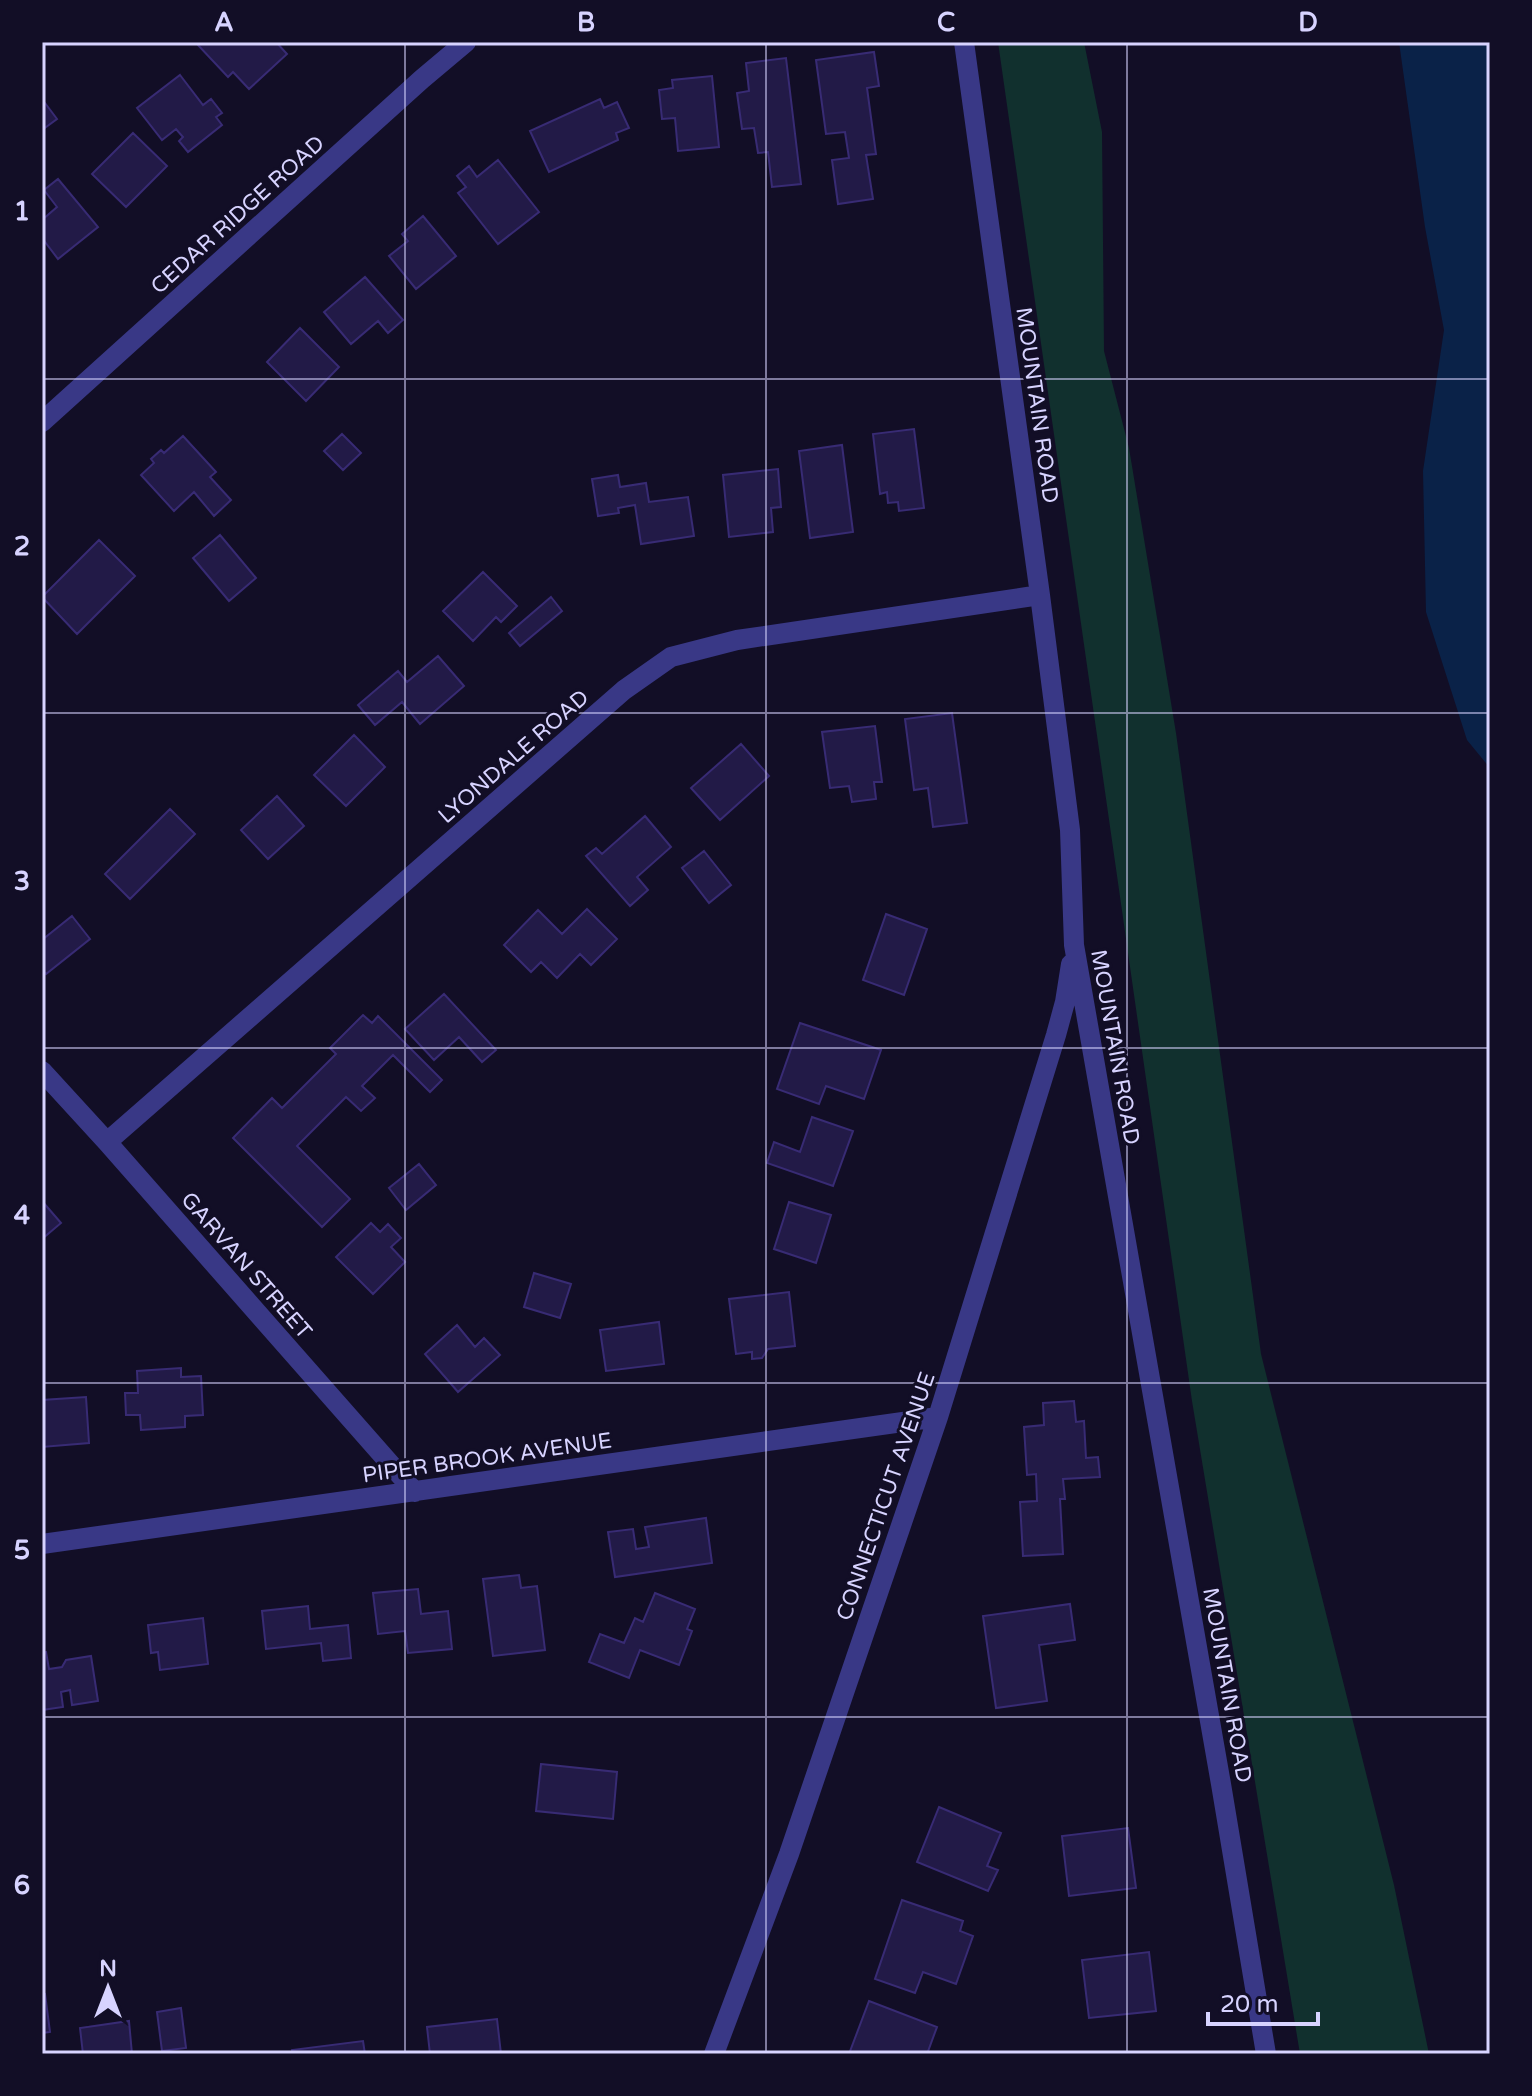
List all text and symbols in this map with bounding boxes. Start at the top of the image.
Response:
text: A [214,7,234,38]
text: B [577,7,595,38]
text: C [937,7,955,38]
text: D [1298,7,1318,38]
street label: CEDAR RIDGE ROAD [146,130,330,299]
text: 1 [14,196,30,227]
street label: MOUNTAIN ROAD [1010,305,1064,505]
text: 2 [14,531,30,562]
street label: LYONDALE ROAD [433,684,594,829]
text: 3 [14,866,30,897]
street label: MOUNTAIN ROAD [1085,948,1145,1147]
street label: GARVAN STREET [175,1187,317,1345]
text: 4 [14,1200,30,1231]
street label: CONNECTICUT AVENUE [831,1369,941,1624]
street label: PIPER BROOK AVENUE [361,1428,613,1488]
text: 5 [14,1535,30,1566]
street label: MOUNTAIN ROAD [1197,1586,1257,1785]
text: 6 [14,1870,30,1901]
north arrow [68,1948,148,2028]
text: N [99,1956,117,1982]
scale bar [1208,1976,1318,2026]
text: 20 m [1220,1990,1278,2019]

